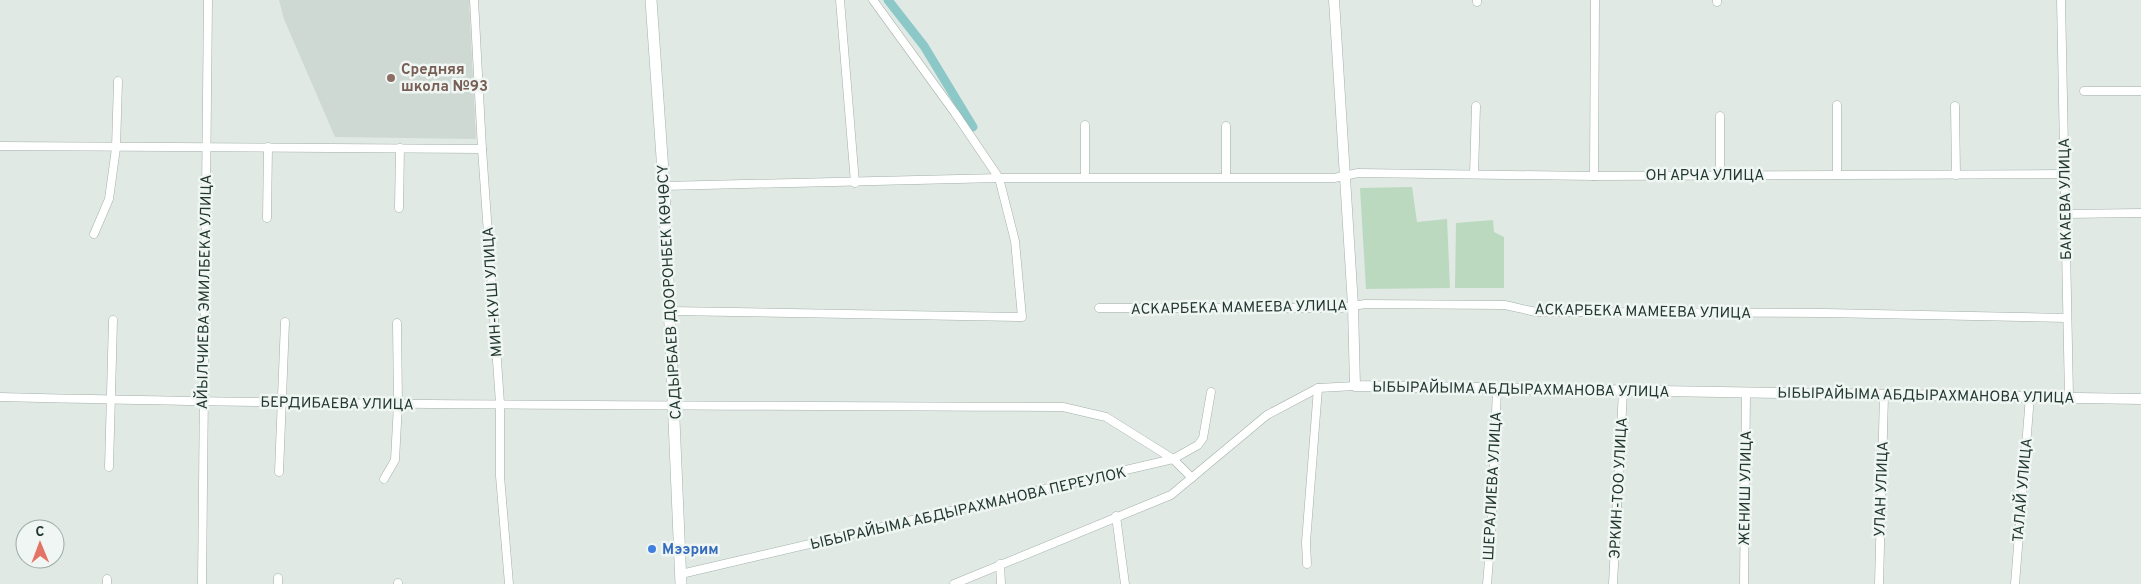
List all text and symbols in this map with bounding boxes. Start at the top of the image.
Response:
place label: Средняя школа №93 [401,61,488,97]
marker: Средняя школа №93 [385,72,397,84]
street label: БАКАЕВА УЛИЦА [2056,138,2077,260]
street label: САДЫРБАЕВ ДООРОНБЕК КӨЧӨСҮ [654,163,687,420]
street label: ОН АРЧА УЛИЦА [1646,167,1764,186]
street label: АЙЫЛЧИЕВА ЭМИЛБЕКА УЛИЦА [192,174,217,410]
street label: МИН-КУШ УЛИЦА [479,226,508,358]
street label: АСКАРБЕКА МАМЕЕВА УЛИЦА [1131,297,1348,320]
street label: АСКАРБЕКА МАМЕЕВА УЛИЦА [1534,301,1751,324]
street label: ЫБЫРАЙЫМА АБДЫРАХМАНОВА УЛИЦА [1372,376,1670,403]
street label: ЫБЫРАЙЫМА АБДЫРАХМАНОВА УЛИЦА [1777,382,2075,409]
street label: БЕРДИБАЕВА УЛИЦА [260,394,414,415]
street label: ШЕРАЛИЕВА УЛИЦА [1480,411,1507,561]
street label: ЭРКИН-ТОО УЛИЦА [1606,417,1633,559]
street label: ЖЕНИШ УЛИЦА [1736,430,1757,546]
street label: ТАЛАЙ УЛИЦА [2007,437,2038,543]
street label: УЛАН УЛИЦА [1871,441,1894,537]
street label: ЫБЫРАЙЫМА АБДЫРАХМАНОВА ПЕРЕУЛОК [808,462,1128,555]
north arrow [15,519,65,569]
text: С [35,524,44,541]
place label: Мээрим [662,541,719,560]
marker: Мээрим [646,543,658,555]

